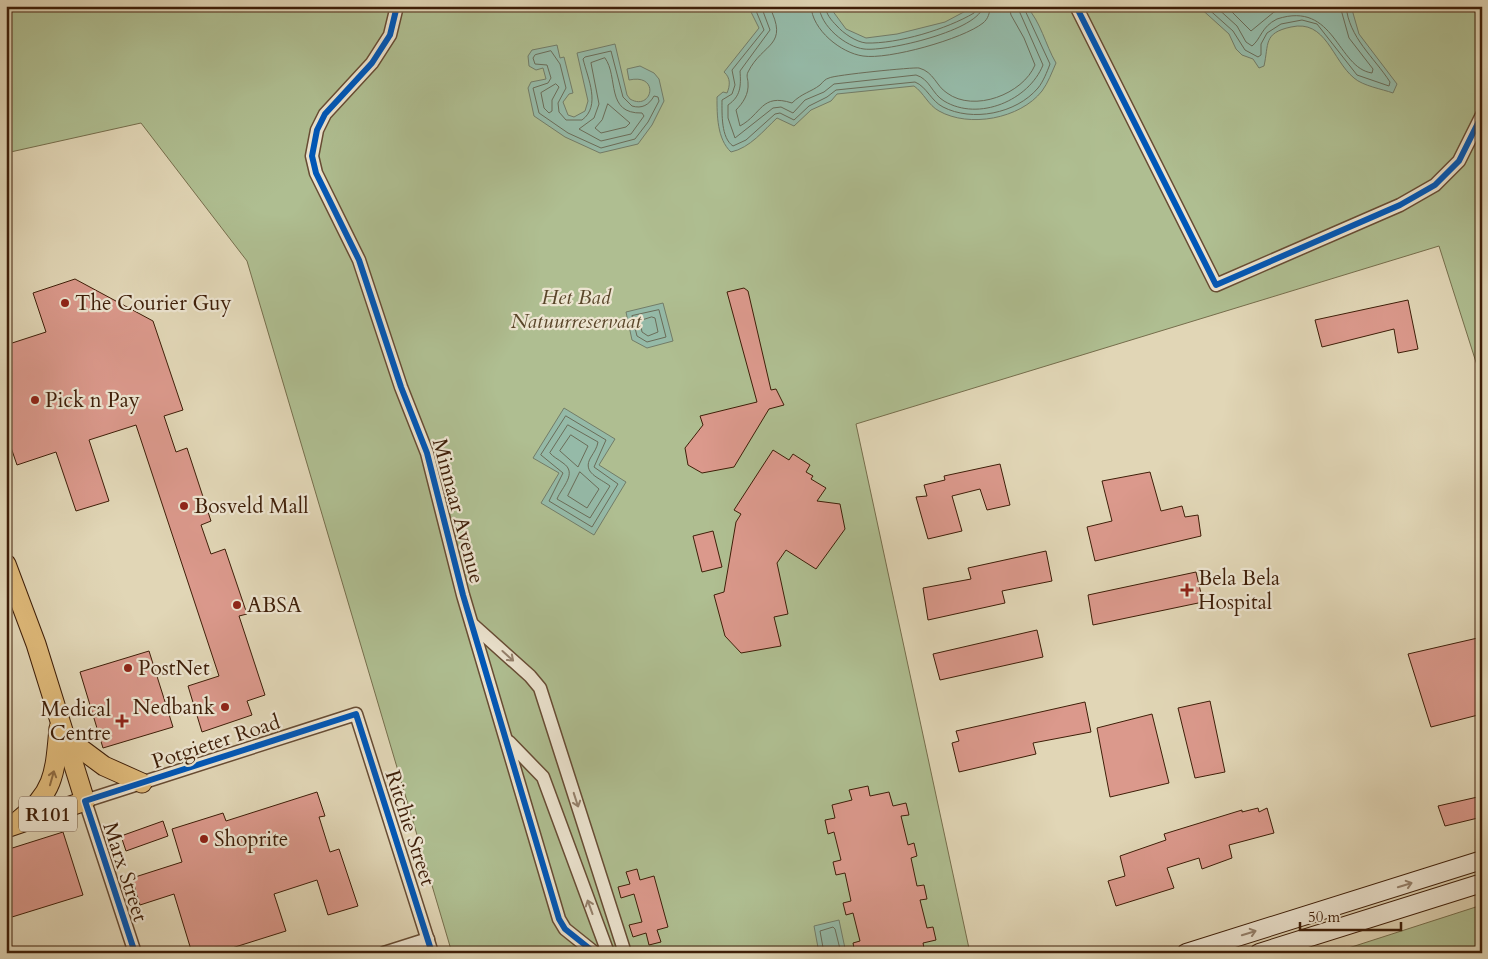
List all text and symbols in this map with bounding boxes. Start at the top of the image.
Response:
park label: Het Bad Natuurreservaat [511,283,642,336]
place label: The Courier Guy [75,289,232,318]
marker: The Courier Guy [59,297,71,309]
place label: Pick n Pay [45,386,140,415]
marker: Pick n Pay [29,394,41,406]
street label: Minnaar Avenue [425,435,491,587]
place label: Bosveld Mall [194,492,309,521]
marker: Bosveld Mall [178,500,190,512]
place label: Bela Bela Hospital [1198,564,1280,617]
marker: Bela Bela Hospital [1180,583,1194,597]
place label: ABSA [247,591,302,620]
marker: ABSA [231,599,243,611]
one-way arrow [502,651,515,662]
place label: PostNet [138,654,210,683]
marker: PostNet [122,662,134,674]
place label: Nedbank [133,693,216,722]
place label: Medical Centre [41,695,111,748]
marker: Nedbank [219,701,231,713]
street label: Potgieter Road [148,708,284,776]
marker: Medical Centre [115,714,129,728]
street label: Ritchie Street [378,767,442,890]
one-way arrow [47,770,57,786]
one-way arrow [572,792,581,807]
road number: R101 [19,796,77,832]
street label: Marx Street [95,818,155,926]
place label: Shoprite [214,825,288,854]
marker: Shoprite [198,833,210,845]
one-way arrow [1396,879,1412,889]
scale bar [1300,899,1402,931]
one-way arrow [585,900,594,916]
text: 50 m [1308,907,1340,927]
one-way arrow [1241,928,1257,937]

